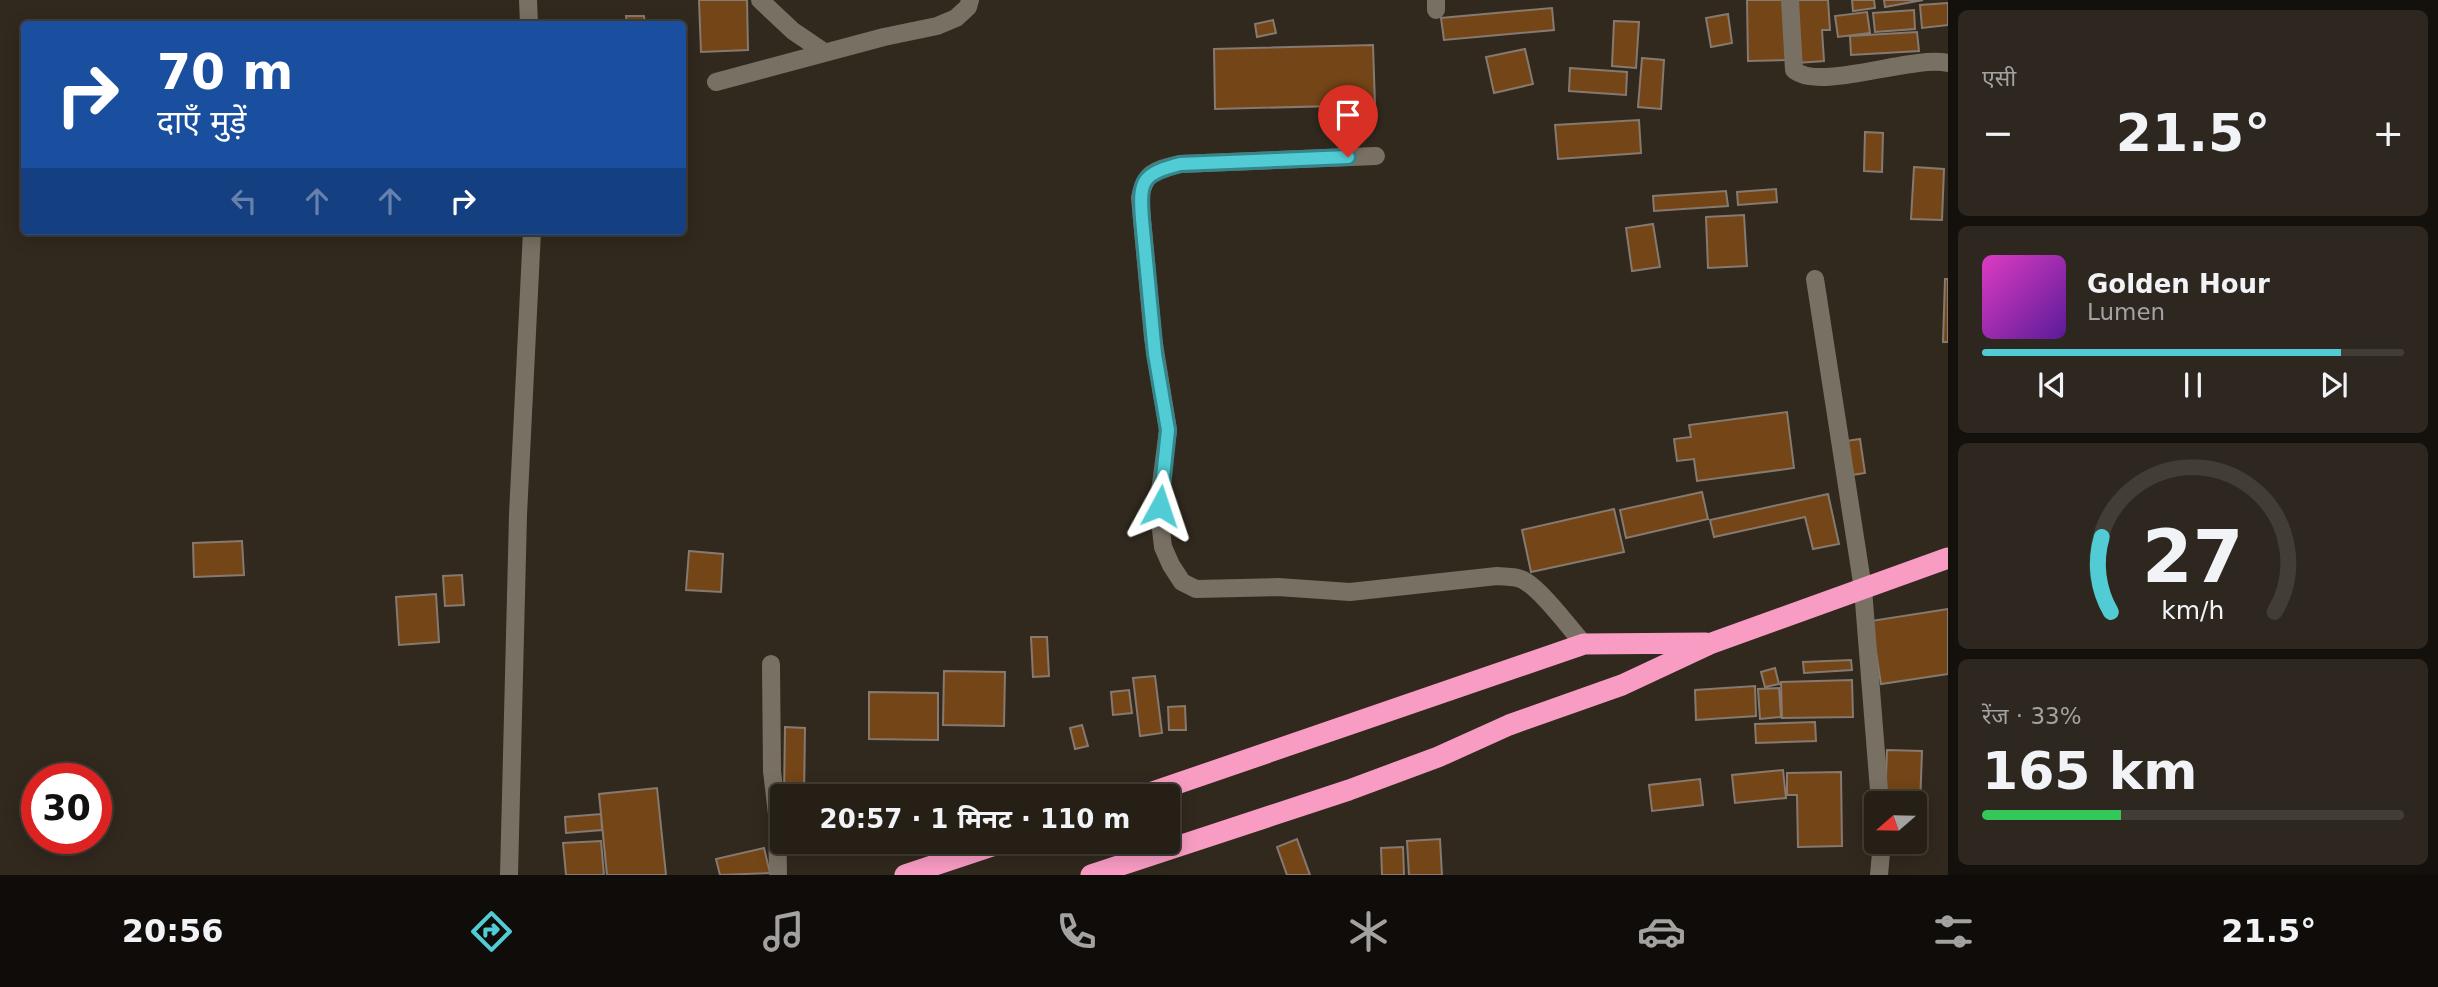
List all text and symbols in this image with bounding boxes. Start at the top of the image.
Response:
text: 70 m [157,44,293,101]
icon: right [42,49,133,140]
text: एसी [1982,65,2016,91]
pin [1318,85,1378,157]
icon: arrive [1329,96,1367,134]
text: दाएँ मुड़ें [157,103,246,141]
text: 21.5° [2116,103,2270,163]
text: − [1982,111,2014,155]
text: + [2372,111,2404,155]
icon: left [225,182,263,220]
icon: ahead [298,182,336,220]
icon: ahead [371,182,409,220]
icon: right [444,182,482,220]
text: Golden Hour [2087,269,2270,299]
text: Lumen [2087,299,2165,325]
icon: previous [2033,366,2071,404]
icon: pause [2174,366,2212,404]
icon: next [2315,366,2353,404]
position arrow [1123,469,1197,543]
text: 27 [2142,514,2244,599]
text: km/h [2161,595,2225,624]
text: रेंज · 33% [1982,703,2082,729]
text: 165 km [1982,741,2197,801]
speed limit sign: 30 [21,763,112,854]
north arrow [1864,791,1927,854]
map controls [1864,791,1927,854]
text: 20:57 · 1 मिनट · 110 m [820,804,1130,834]
icon: directions [467,907,516,956]
icon: music [759,907,808,956]
icon: phone [1052,907,1101,956]
icon: climate [1344,907,1393,956]
icon: car [1637,907,1686,956]
icon: filters [1929,907,1978,956]
text: 20:56 [122,912,224,950]
text: 21.5° [2221,912,2316,950]

